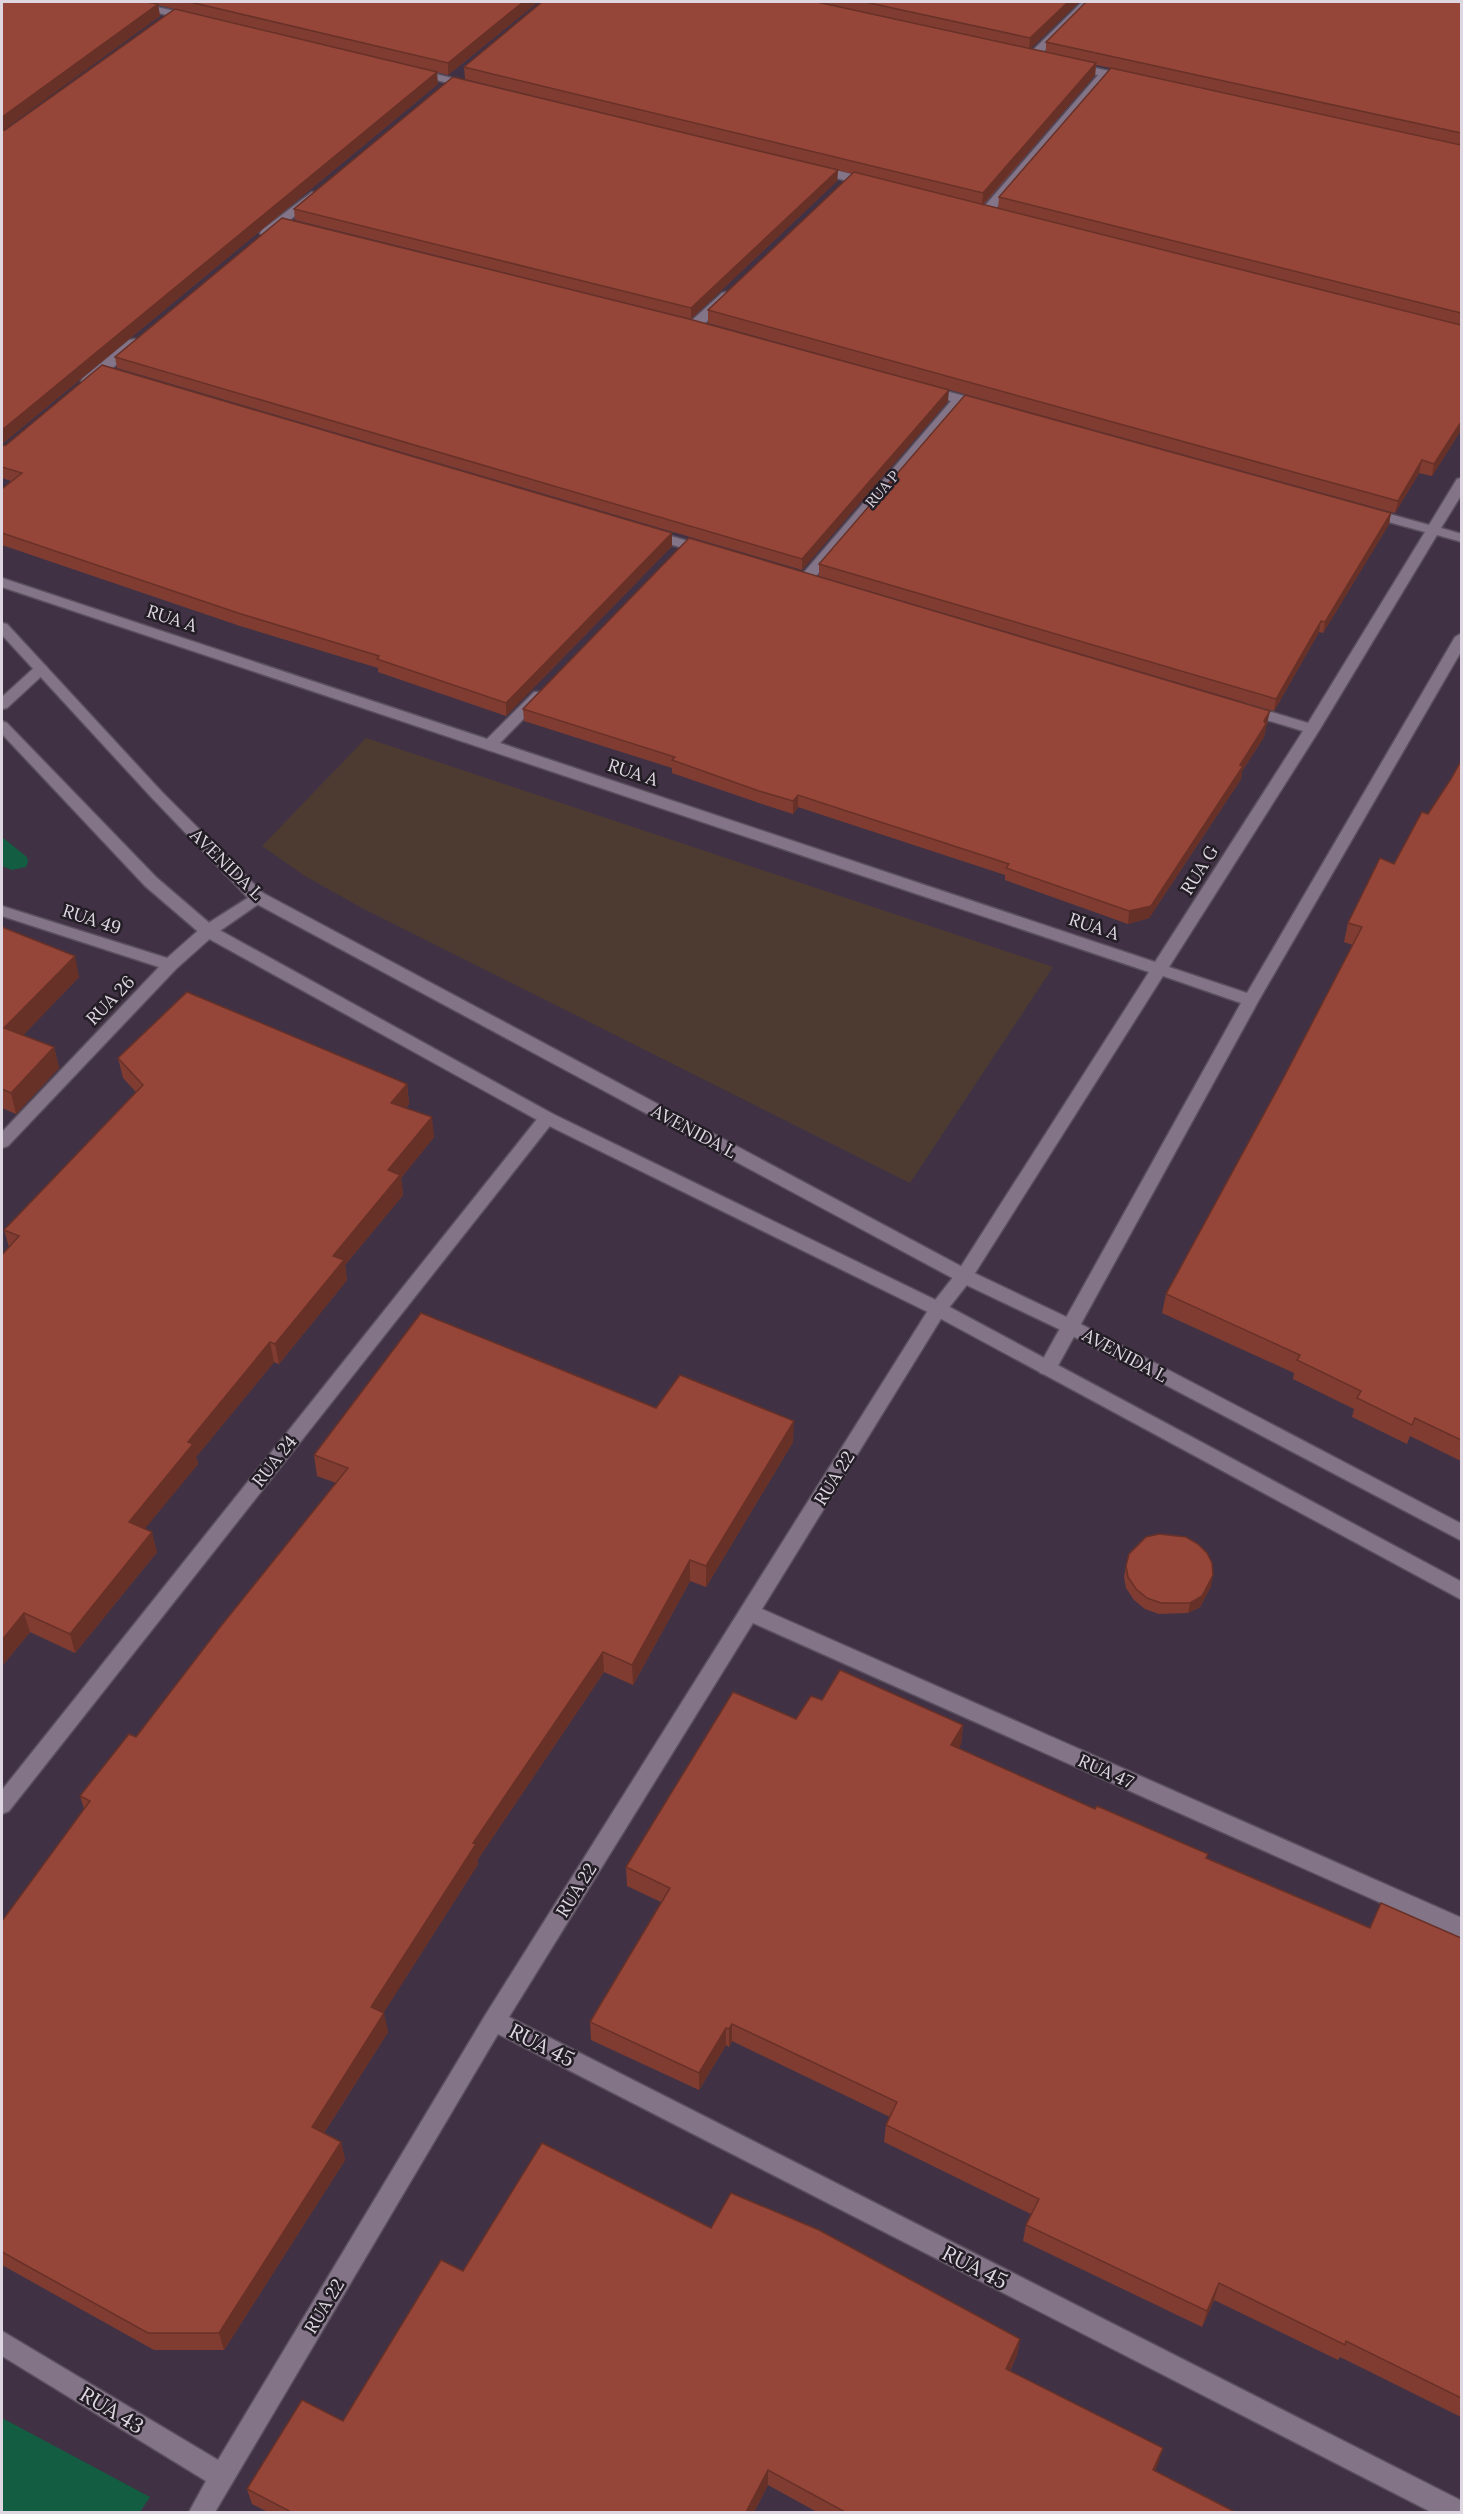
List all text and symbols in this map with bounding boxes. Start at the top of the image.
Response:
street label: RUA P [861,467,903,511]
street label: RUA A [144,599,201,637]
street label: RUA A [605,753,662,791]
street label: AVENIDA L [185,823,269,905]
street label: RUA G [1175,841,1223,899]
street label: RUA 49 [60,899,124,939]
street label: RUA A [1066,907,1123,945]
street label: RUA 26 [81,970,139,1030]
street label: AVENIDA L [647,1099,741,1163]
street label: AVENIDA L [1078,1323,1172,1387]
street label: RUA 24 [247,1430,301,1491]
street label: RUA 22 [808,1447,860,1509]
street label: RUA 47 [1075,1749,1137,1793]
street label: RUA 22 [550,1859,602,1921]
street label: RUA 45 [505,2017,579,2073]
street label: RUA 45 [938,2239,1012,2295]
street label: RUA 22 [299,2275,349,2337]
street label: RUA 43 [75,2380,149,2440]

